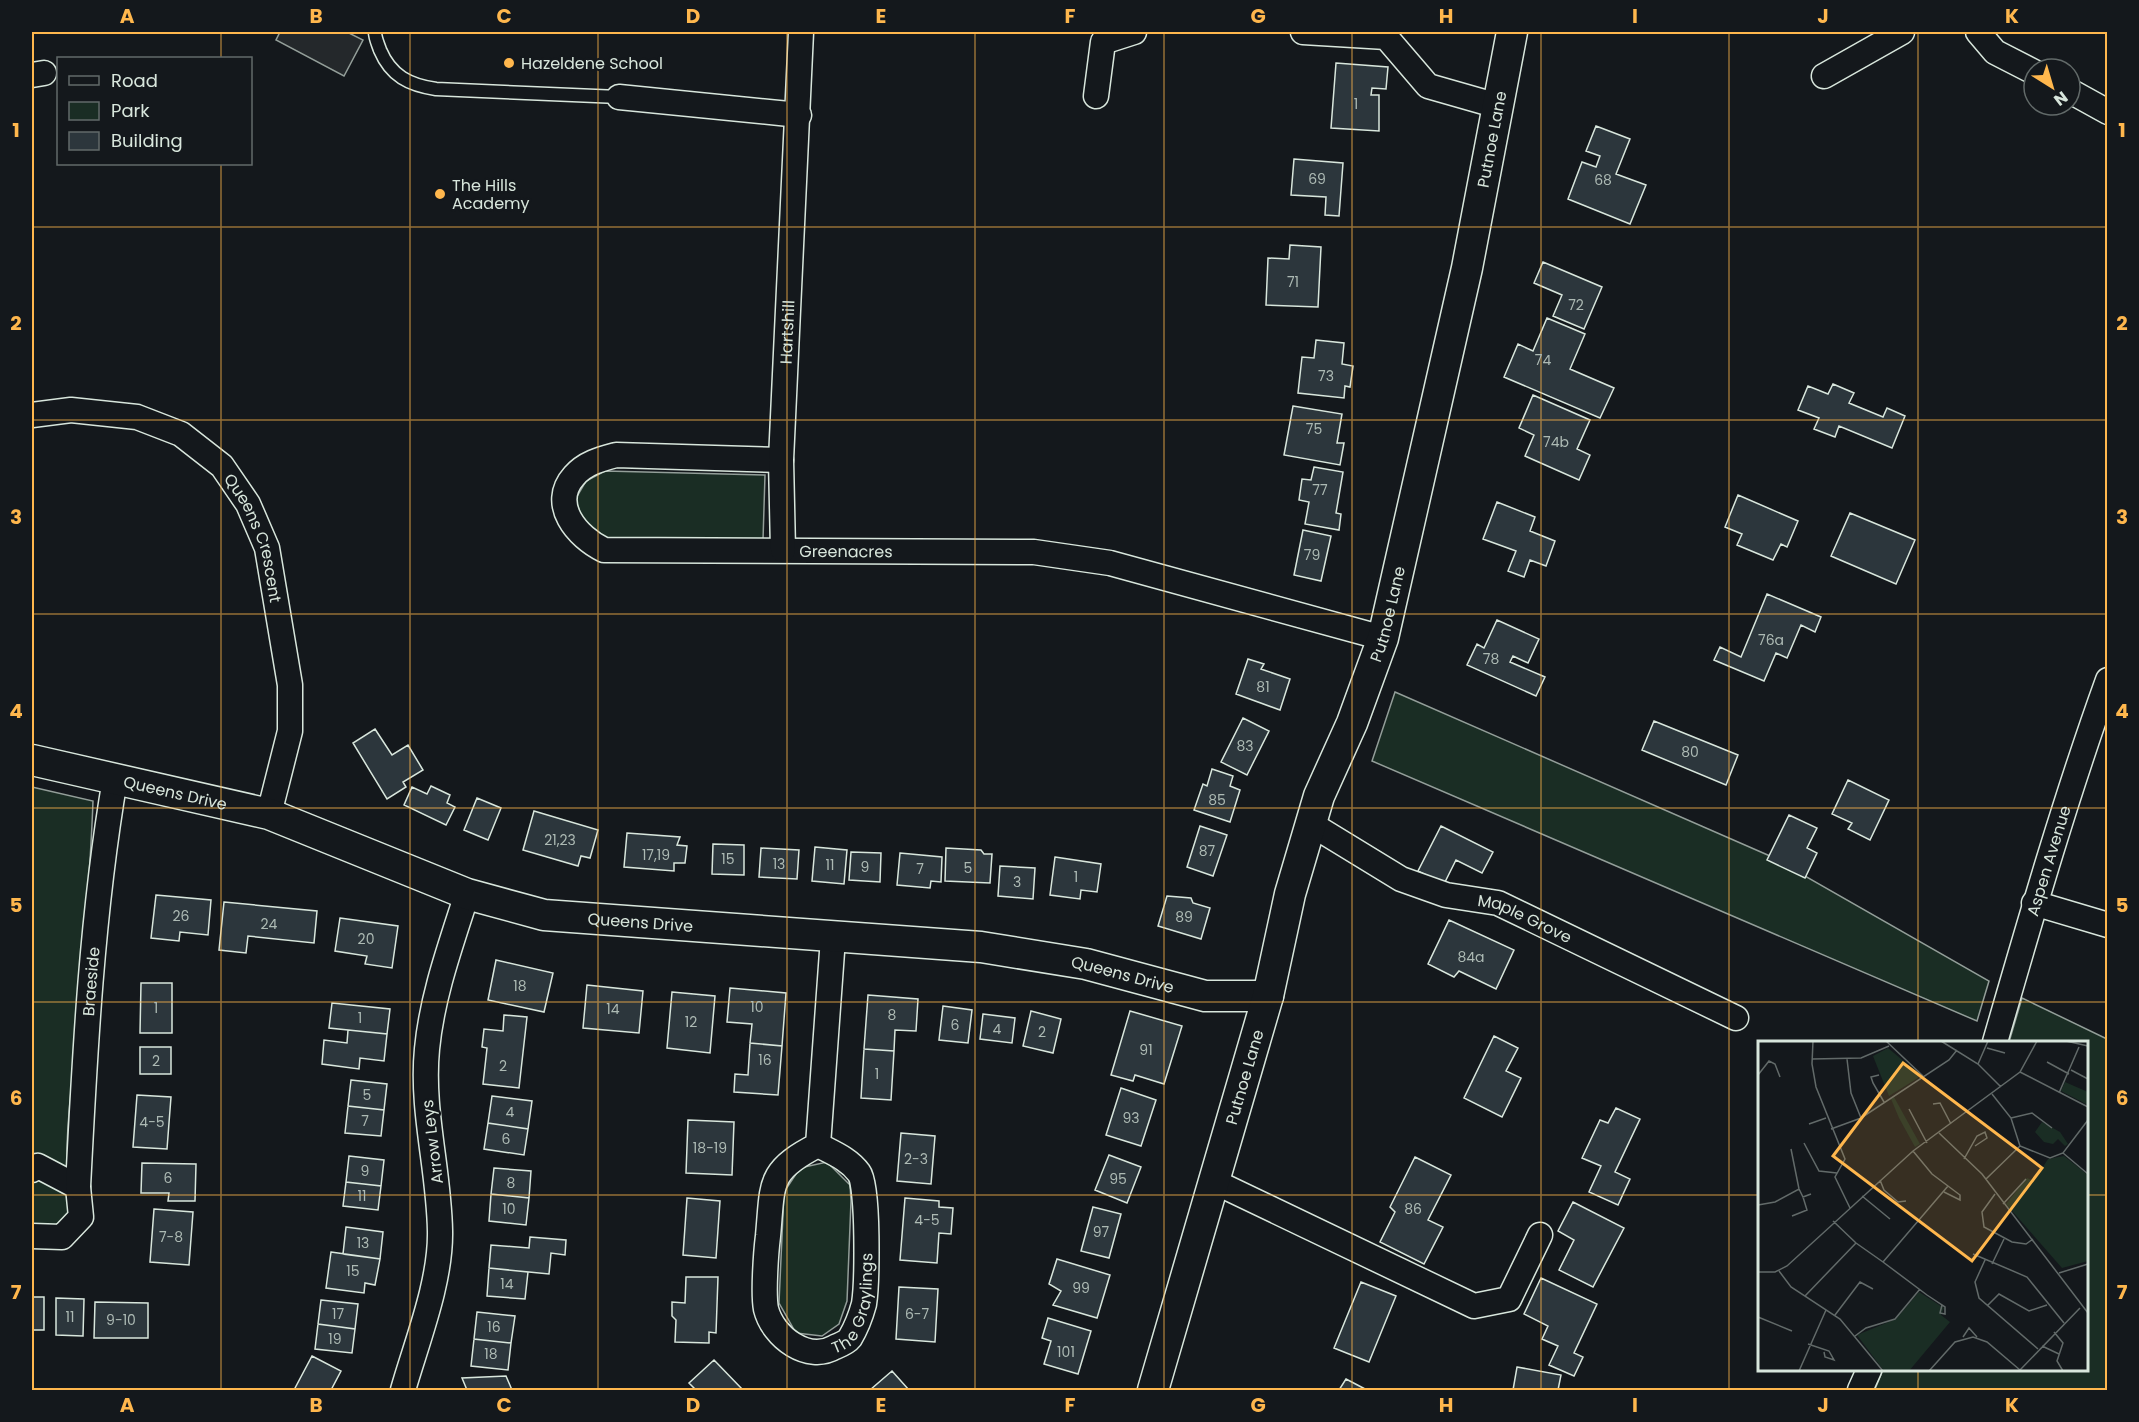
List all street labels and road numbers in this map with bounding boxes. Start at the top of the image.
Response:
street label: Putnoe Lane [1472,89,1513,190]
street label: Hartshill [774,300,800,365]
street label: Queens Crescent [218,469,287,605]
street label: Greenacres [799,540,893,563]
street label: Putnoe Lane [1364,564,1411,665]
street label: Queens Drive [121,770,229,816]
street label: Aspen Avenue [2021,803,2077,919]
street label: Maple Grove [1476,889,1576,949]
street label: Queens Drive [587,907,694,938]
street label: Braeside [77,946,106,1017]
street label: Queens Drive [1069,951,1177,999]
street label: Putnoe Lane [1220,1027,1270,1127]
street label: Arrow Leys [416,1099,449,1185]
street label: The Graylings [828,1253,878,1359]

